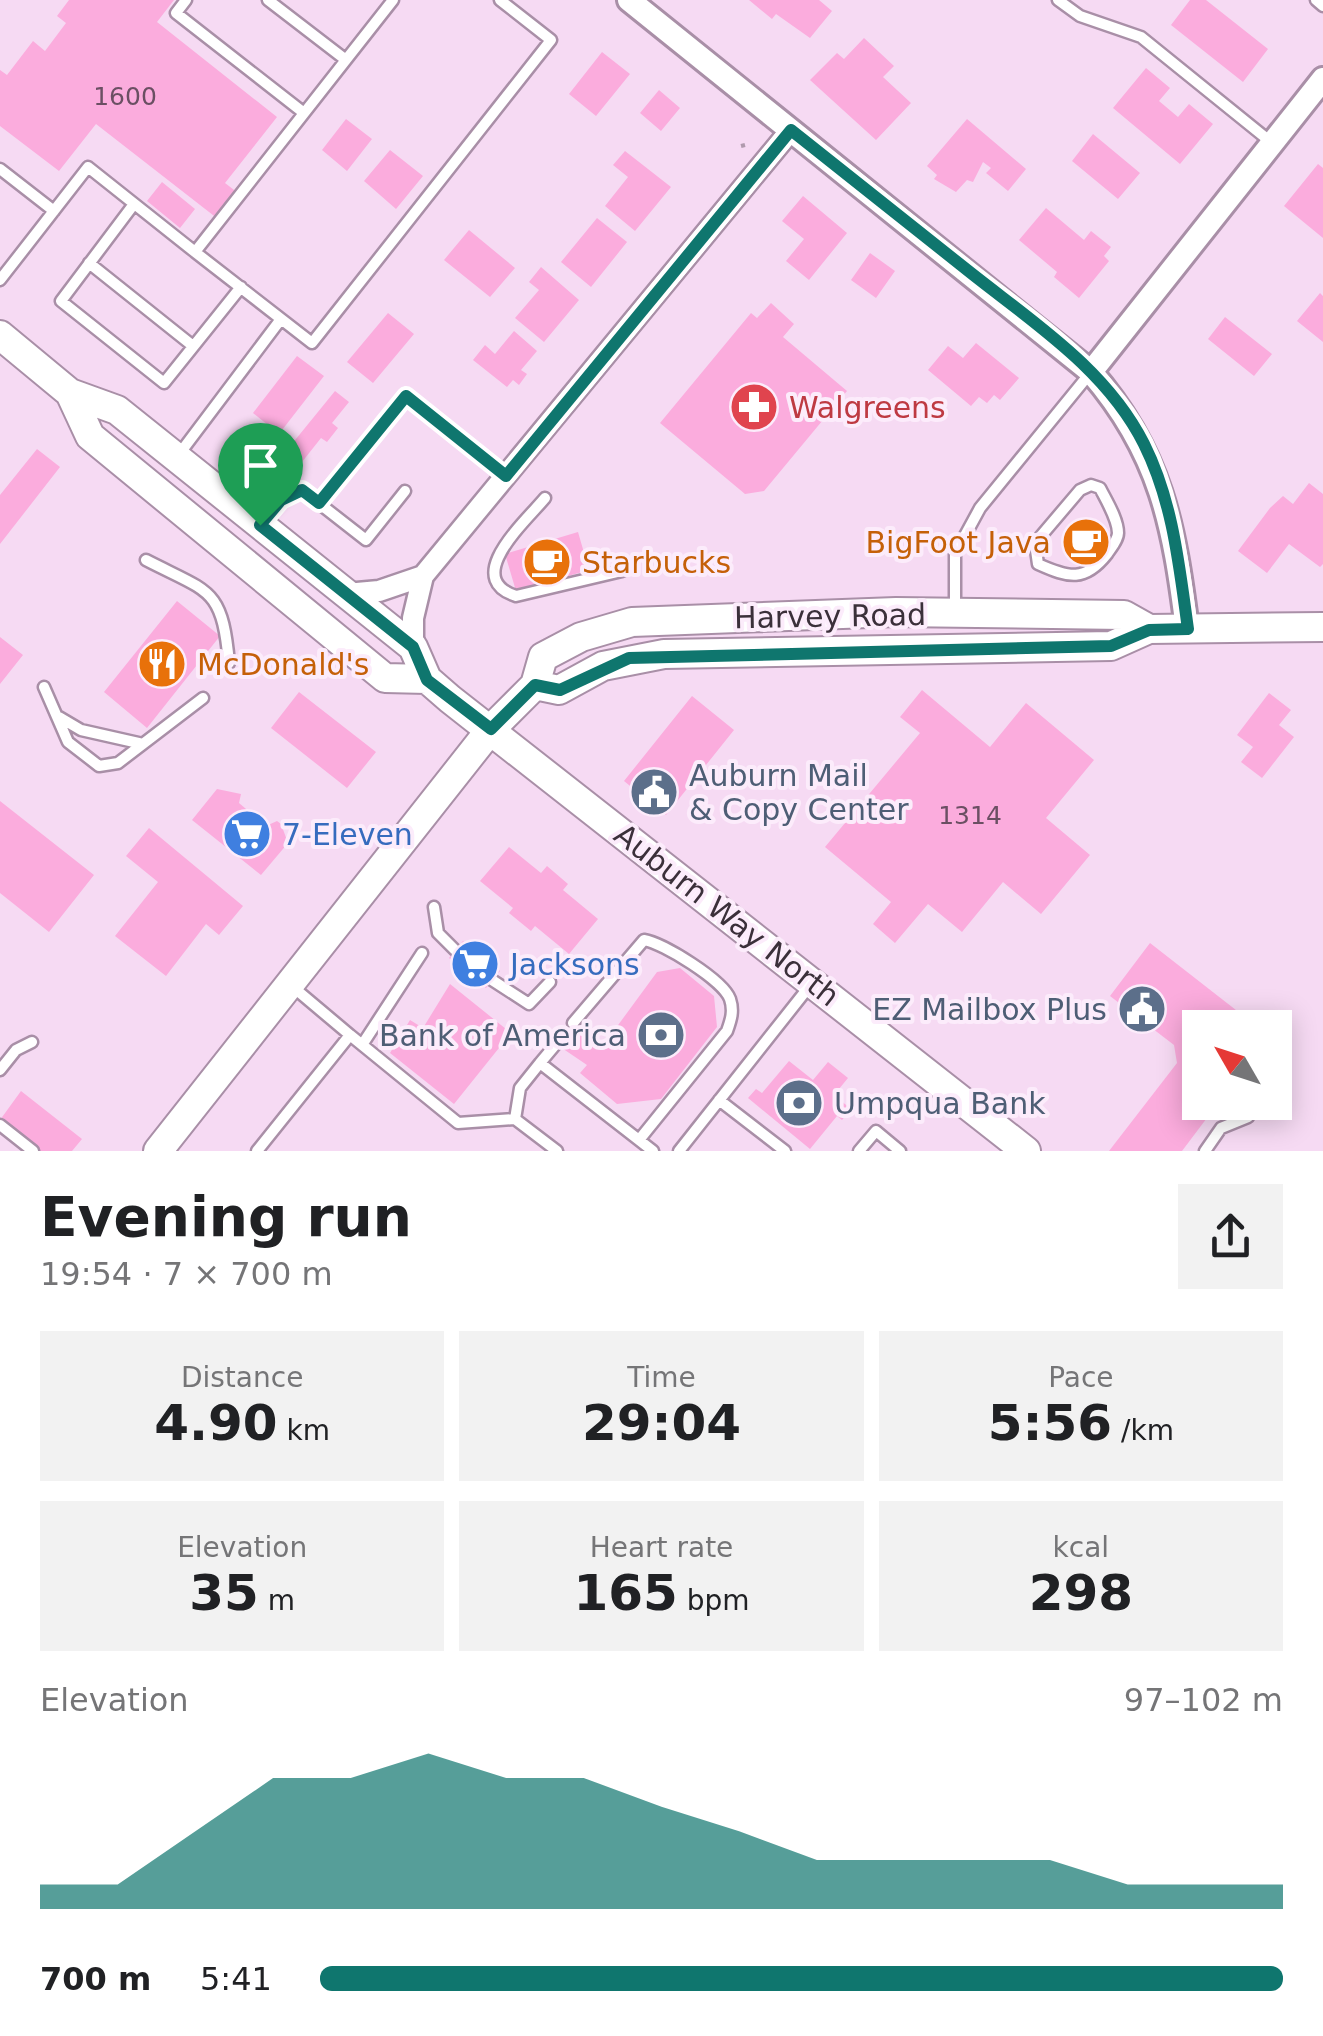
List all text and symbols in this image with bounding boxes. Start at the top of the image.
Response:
house number: 1600 [93,82,157,111]
pharmacy icon: Walgreens [728,381,780,433]
place label: Walgreens [789,390,946,425]
pin [218,423,303,526]
icon: arrive [233,438,288,493]
cafe icon: BigFoot Java [1060,516,1112,568]
place label: BigFoot Java [865,525,1051,560]
cafe icon: Starbucks [521,536,573,588]
place label: Starbucks [582,545,731,580]
street label: Harvey Road [734,597,926,635]
restaurant icon: McDonald's [136,638,188,690]
place label: McDonald's [197,647,370,682]
place label: Auburn Mail & Copy Center [689,758,909,827]
public building icon: Auburn Mail & Copy Center [628,766,680,818]
house number: 1314 [938,801,1002,830]
supermarket icon: 7-Eleven [221,808,273,860]
street label: Auburn Way North [608,816,846,1014]
place label: 7-Eleven [282,817,413,852]
supermarket icon: Jacksons [449,938,501,990]
place label: Jacksons [508,947,640,982]
public building icon: EZ Mailbox Plus [1116,983,1168,1035]
place label: EZ Mailbox Plus [872,992,1107,1027]
bank icon: Bank of America [635,1009,687,1061]
north arrow [1182,1010,1292,1120]
map controls [1182,1010,1292,1120]
place label: Bank of America [379,1018,626,1053]
bank icon: Umpqua Bank [773,1077,825,1129]
place label: Umpqua Bank [834,1086,1046,1121]
button: share [1178,1184,1283,1289]
text: Evening run [40,1185,412,1249]
text: 19:54 · 7 × 700 m [40,1255,333,1293]
text: Distance [181,1361,303,1394]
text: Time [627,1361,696,1394]
text: Pace [1048,1361,1114,1394]
text: 4.90 [154,1394,278,1452]
text: 29:04 [582,1394,741,1452]
text: 5:56 [988,1394,1112,1452]
text: km [278,1414,330,1447]
text: /km [1112,1414,1174,1447]
text: Elevation [177,1531,307,1564]
text: Heart rate [590,1531,733,1564]
text: kcal [1053,1531,1109,1564]
text: 35 [189,1564,259,1622]
text: 165 [573,1564,678,1622]
text: 298 [1029,1564,1133,1622]
text: m [259,1584,295,1617]
text: bpm [678,1584,750,1617]
text: Elevation [40,1681,189,1719]
text: 97–102 m [1124,1681,1283,1719]
text: 700 m [40,1960,151,1998]
text: 5:41 [200,1960,272,1998]

